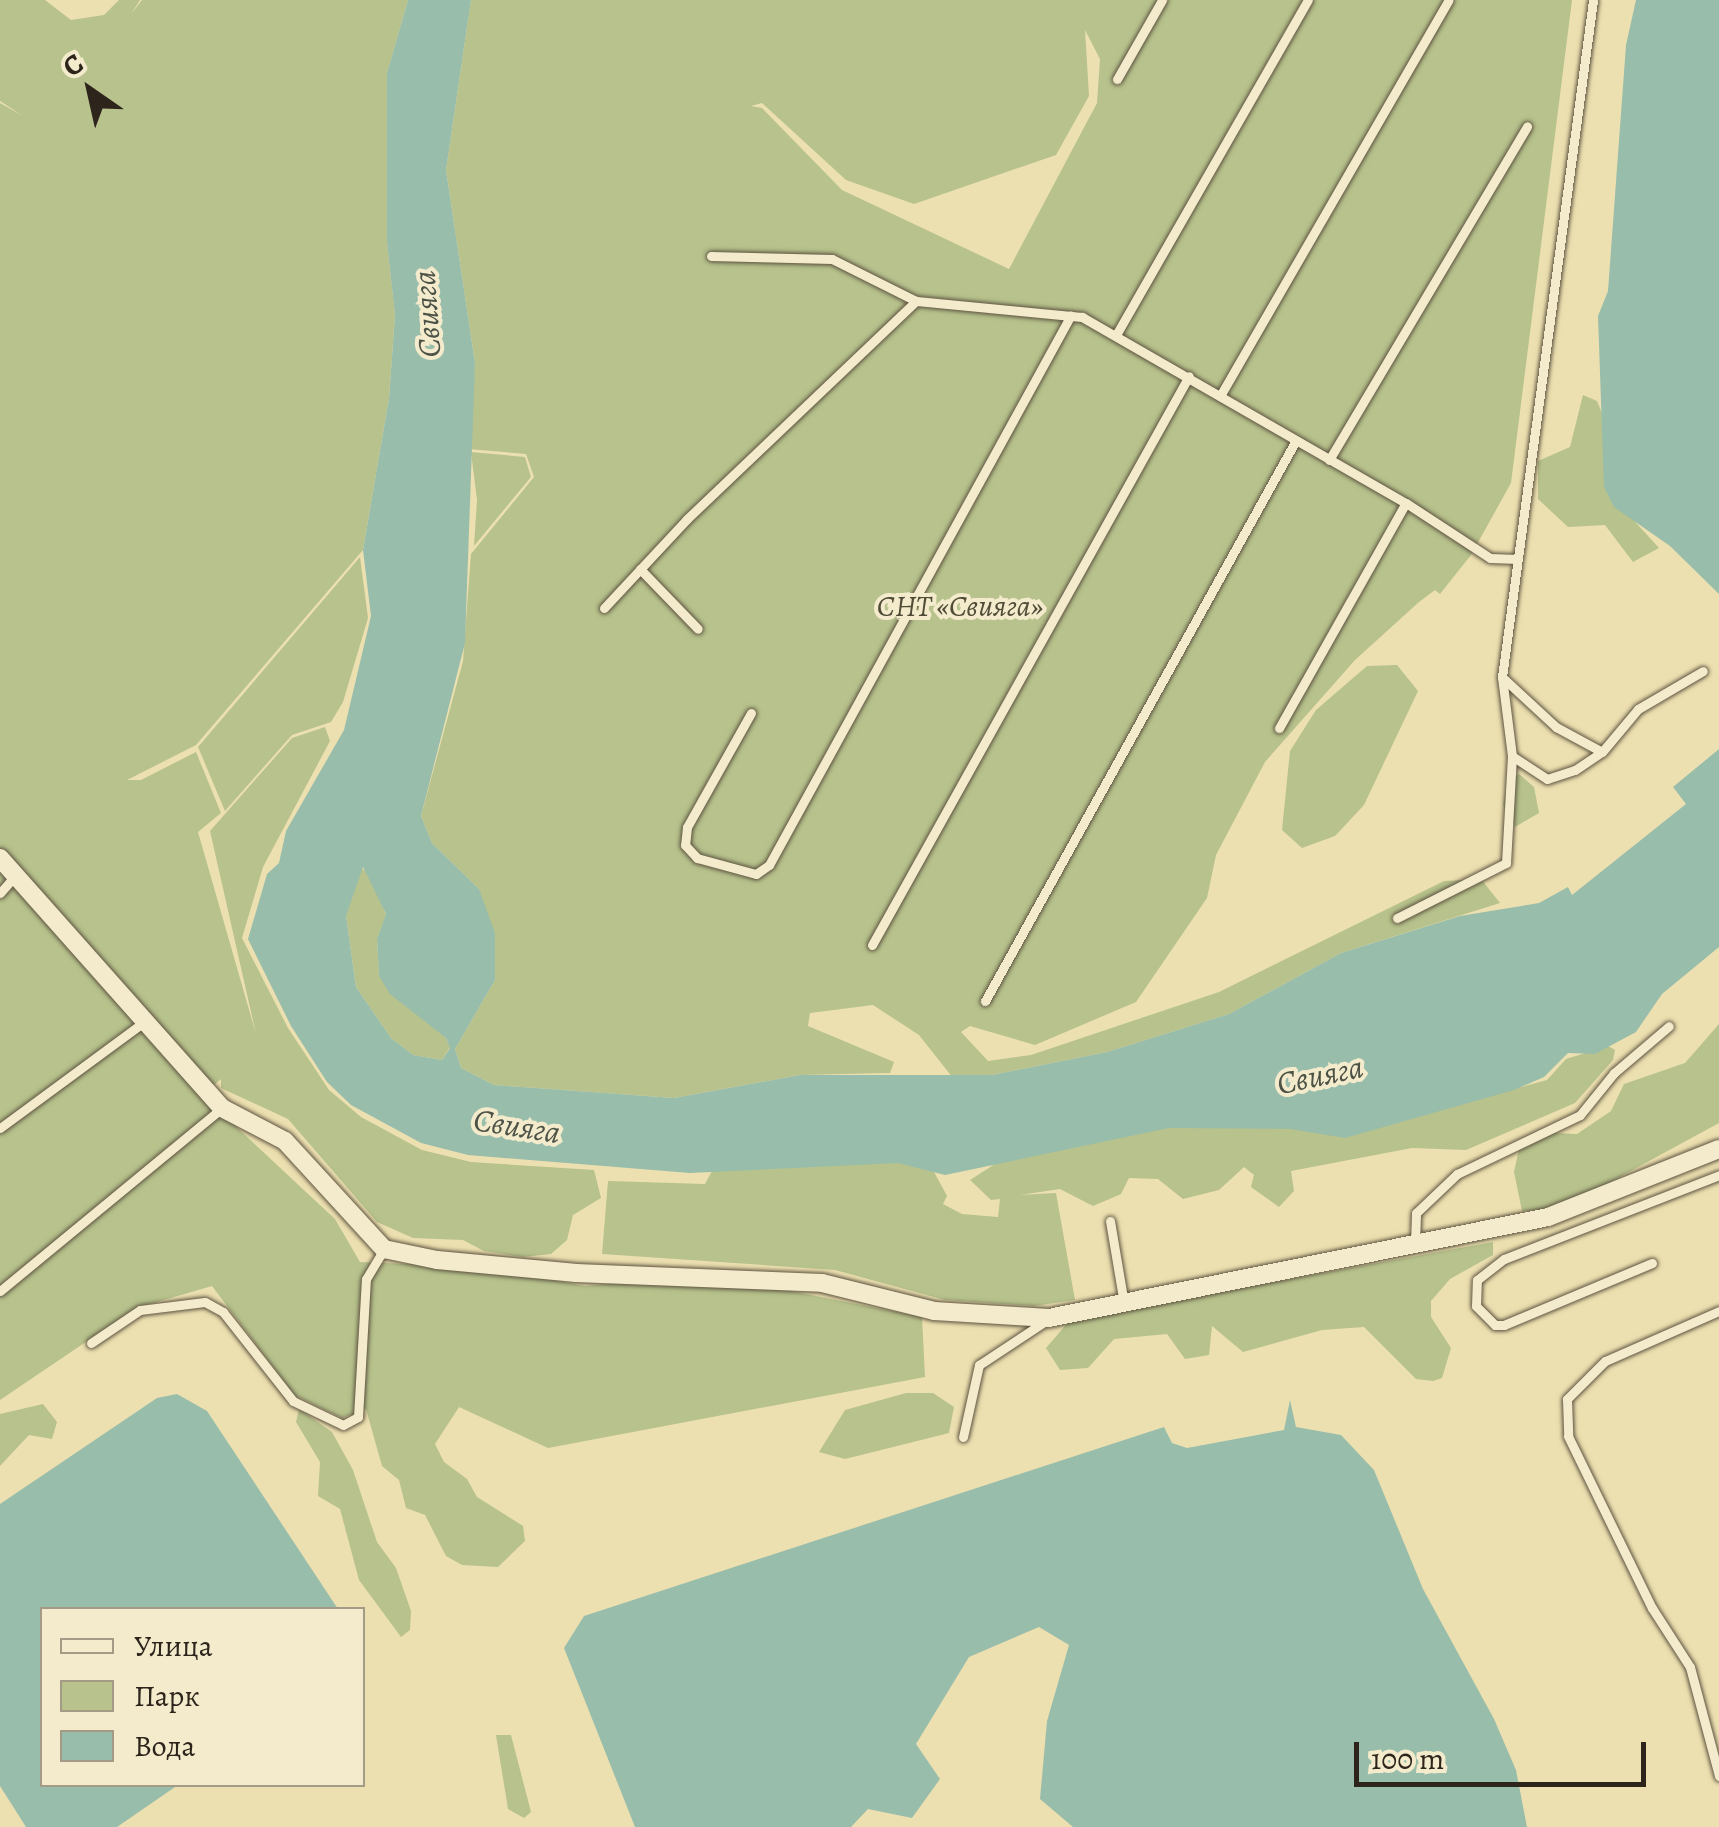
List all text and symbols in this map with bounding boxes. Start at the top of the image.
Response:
north arrow [40,40,140,140]
text: С [55,45,91,86]
water label: Свияга [405,269,449,359]
park label: СНТ «Свияга» [877,588,1043,624]
water label: Свияга [1273,1047,1367,1103]
water label: Свияга [471,1100,563,1152]
legend [40,1607,365,1787]
text: Улица [134,1626,213,1666]
text: Парк [134,1676,200,1716]
scale bar [1359,1722,1652,1784]
text: Вода [134,1726,195,1766]
text: 100 m [1371,1739,1444,1779]

